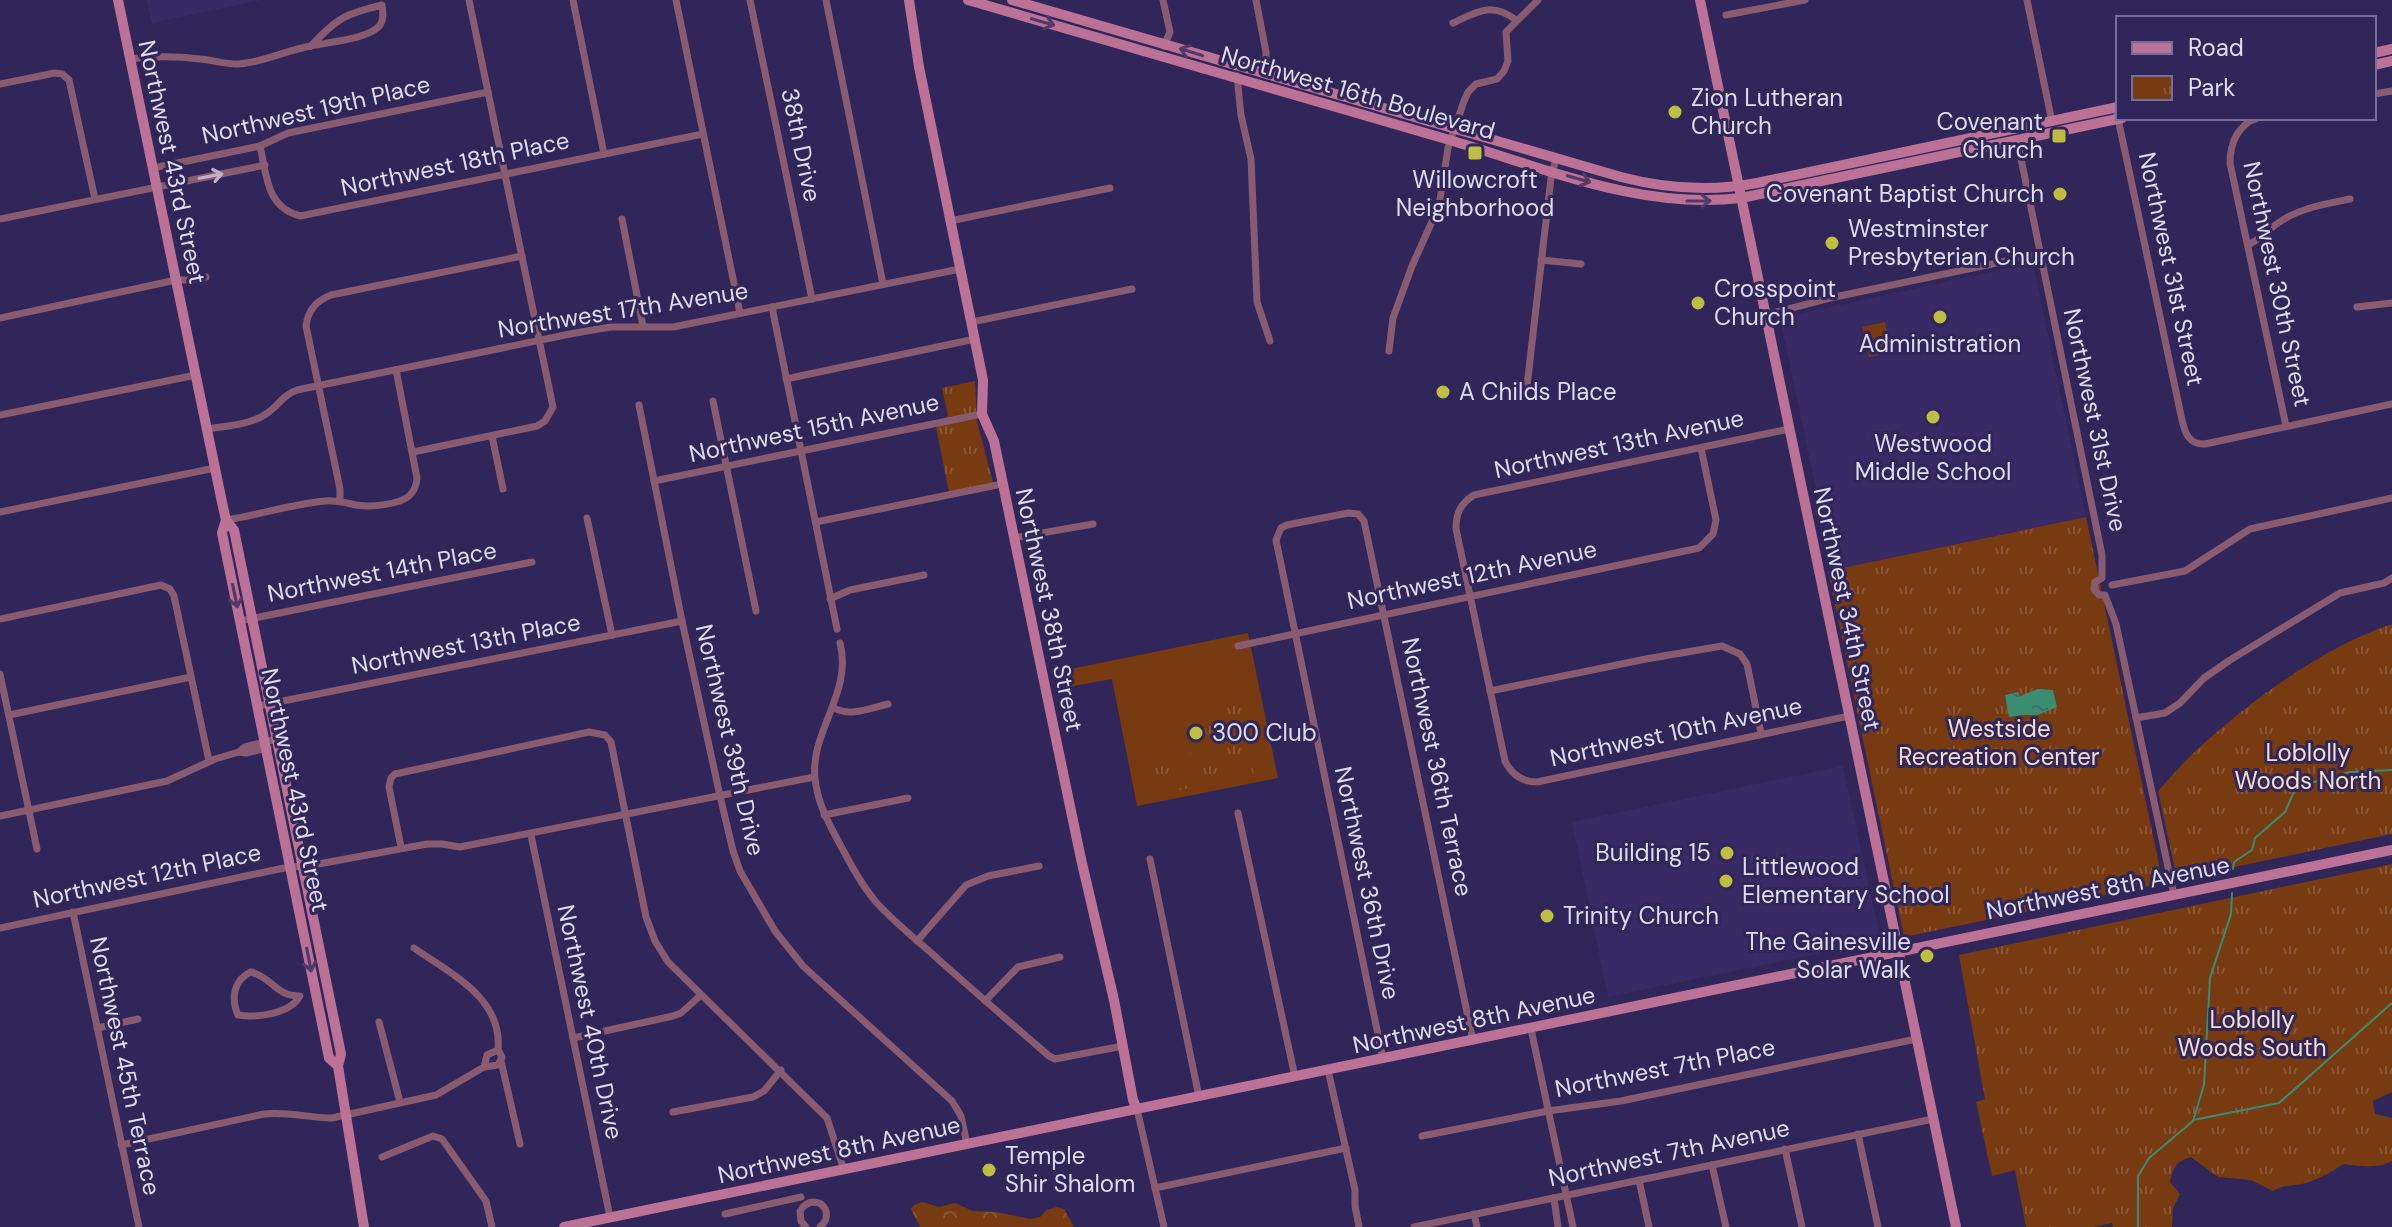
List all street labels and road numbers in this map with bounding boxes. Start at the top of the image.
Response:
street label: Northwest 43rd Street [132,37,213,287]
street label: Northwest 16th Boulevard [1218,39,1499,146]
street label: Northwest 19th Place [199,68,433,151]
street label: 38th Drive [774,85,829,204]
street label: Northwest 18th Place [338,124,572,203]
street label: Northwest 31st Street [2132,149,2211,389]
street label: Northwest 30th Street [2236,158,2319,409]
street label: Northwest 17th Avenue [495,274,750,345]
street label: Northwest 31st Drive [2057,306,2134,534]
street label: Northwest 15th Avenue [686,386,942,469]
street label: Northwest 13th Avenue [1491,402,1747,485]
street label: Northwest 34th Street [1807,484,1888,733]
street label: Northwest 38th Street [1009,485,1090,734]
street label: Northwest 12th Avenue [1344,533,1599,616]
street label: Northwest 14th Place [265,534,499,609]
street label: Northwest 13th Place [349,606,583,681]
street label: Northwest 39th Drive [689,621,772,859]
street label: Northwest 36th Terrace [1395,635,1480,899]
street label: Northwest 43rd Street [255,665,336,915]
street label: Northwest 10th Avenue [1547,690,1805,773]
street label: Northwest 36th Drive [1328,764,1407,1002]
street label: Northwest 12th Place [30,836,264,915]
street label: Northwest 8th Avenue [1983,849,2232,926]
street label: Northwest 40th Drive [550,902,631,1142]
street label: Northwest 45th Terrace [83,934,168,1198]
street label: Northwest 8th Avenue [1350,979,1598,1060]
street label: Northwest 7th Place [1552,1031,1778,1104]
street label: Northwest 8th Avenue [715,1109,963,1190]
street label: Northwest 7th Avenue [1546,1112,1792,1193]

